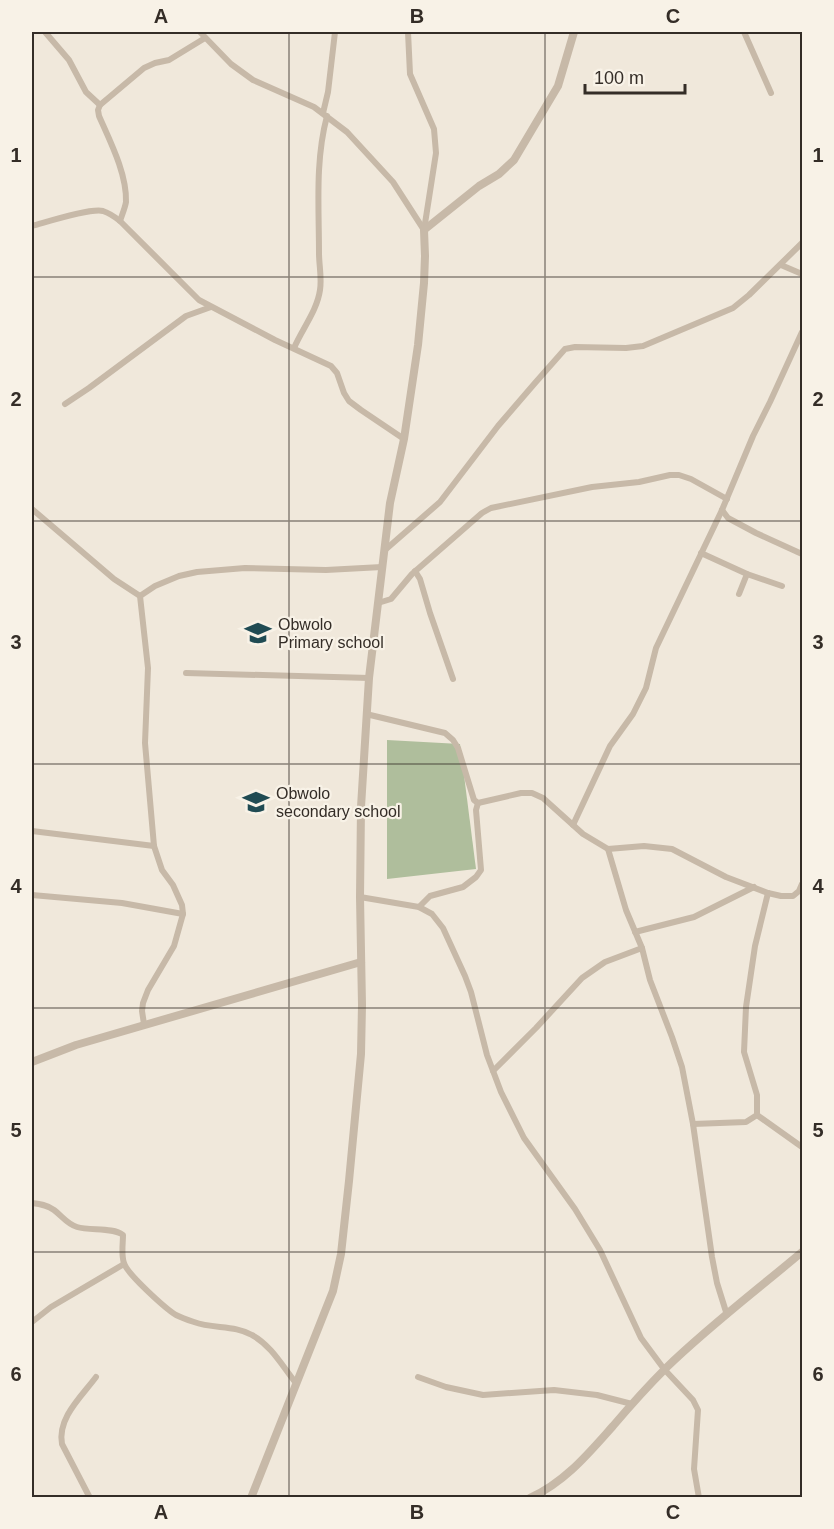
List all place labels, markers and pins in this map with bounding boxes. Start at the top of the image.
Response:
place label: Obwolo Primary school [278,616,384,651]
school or university icon: Obwolo Primary school [243,618,273,648]
place label: Obwolo secondary school [276,785,401,820]
school or university icon: Obwolo secondary school [241,787,271,817]

